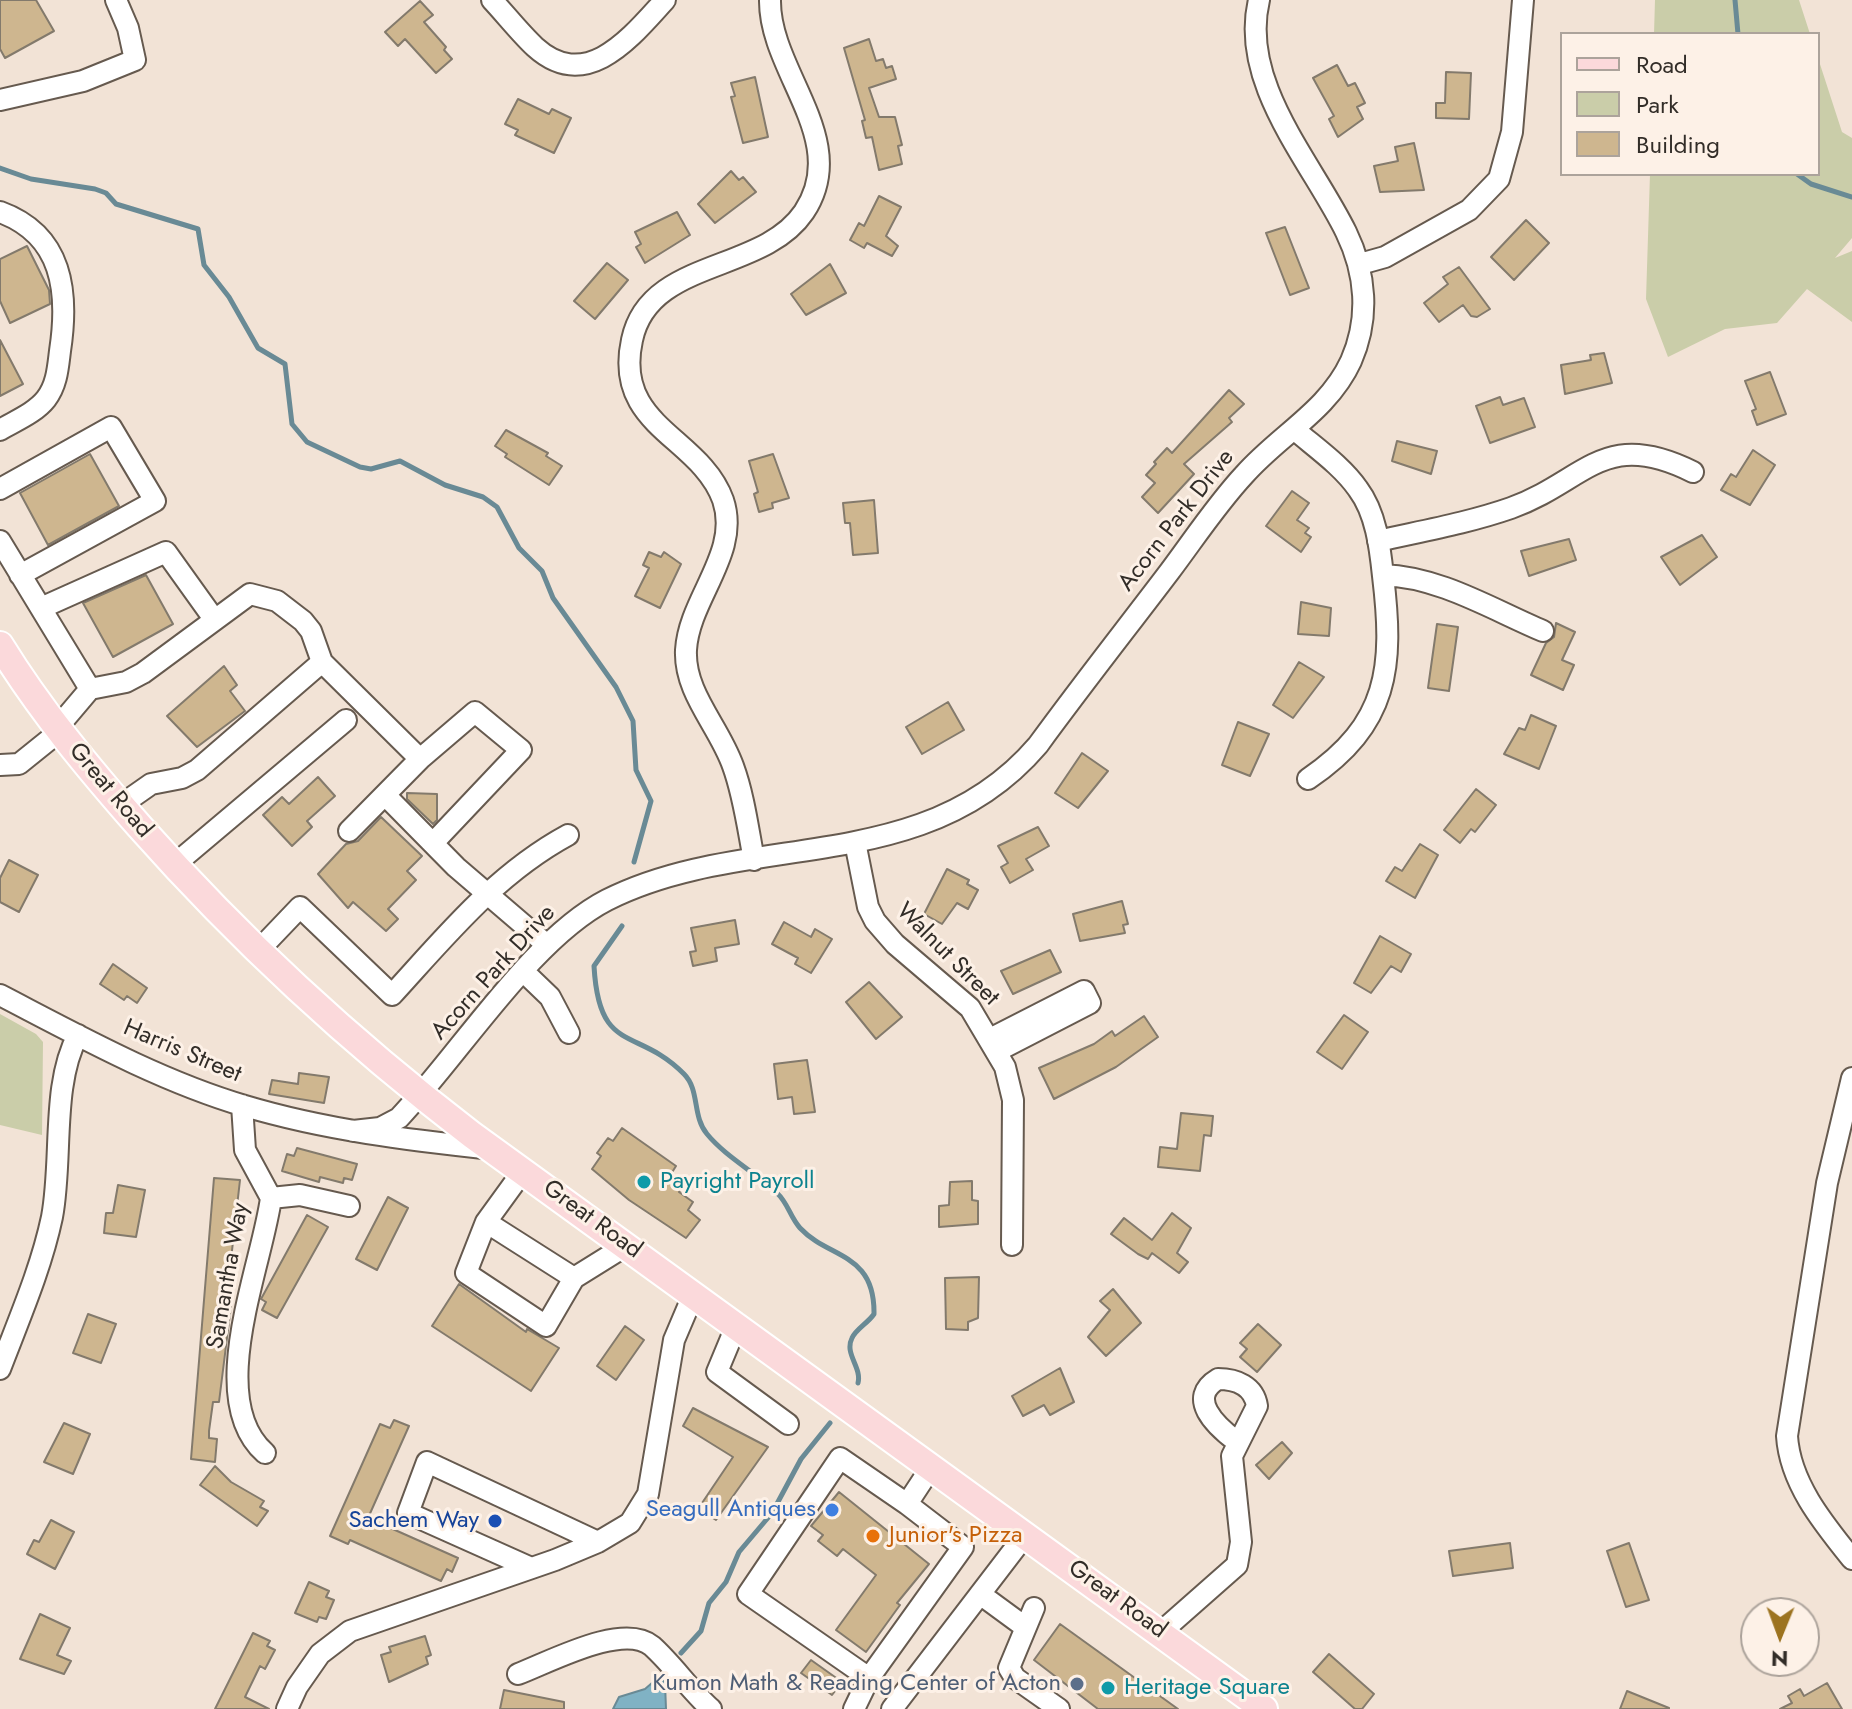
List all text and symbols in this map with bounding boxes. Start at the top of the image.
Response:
legend [1560,32,1820,176]
text: Road [1636,47,1688,82]
text: Park [1636,87,1679,122]
text: Building [1636,127,1720,162]
street label: Acorn Park Drive [1113,444,1241,598]
street label: Great Road [62,738,158,844]
street label: Walnut Street [889,897,1005,1013]
street label: Acorn Park Drive [426,900,562,1046]
street label: Harris Street [119,1014,245,1090]
place label: Payright Payroll [660,1168,815,1196]
marker: Payright Payroll [635,1173,653,1191]
street label: Great Road [537,1175,647,1265]
street label: Samantha Way [202,1201,256,1351]
place label: Seagull Antiques [646,1496,816,1524]
marker: Seagull Antiques [823,1501,841,1519]
place label: Sachem Way [349,1507,479,1535]
marker: Sachem Way [486,1512,504,1530]
place label: Junior's Pizza [889,1522,1023,1550]
marker: Junior's Pizza [864,1527,882,1545]
street label: Great Road [1062,1555,1172,1645]
north arrow [1740,1597,1820,1677]
text: N [1771,1643,1789,1675]
place label: Kumon Math & Reading Center of Acton [652,1670,1061,1698]
place label: Heritage Square [1124,1674,1290,1702]
marker: Kumon Math & Reading Center of Acton [1068,1675,1086,1693]
marker: Heritage Square [1099,1679,1117,1697]

